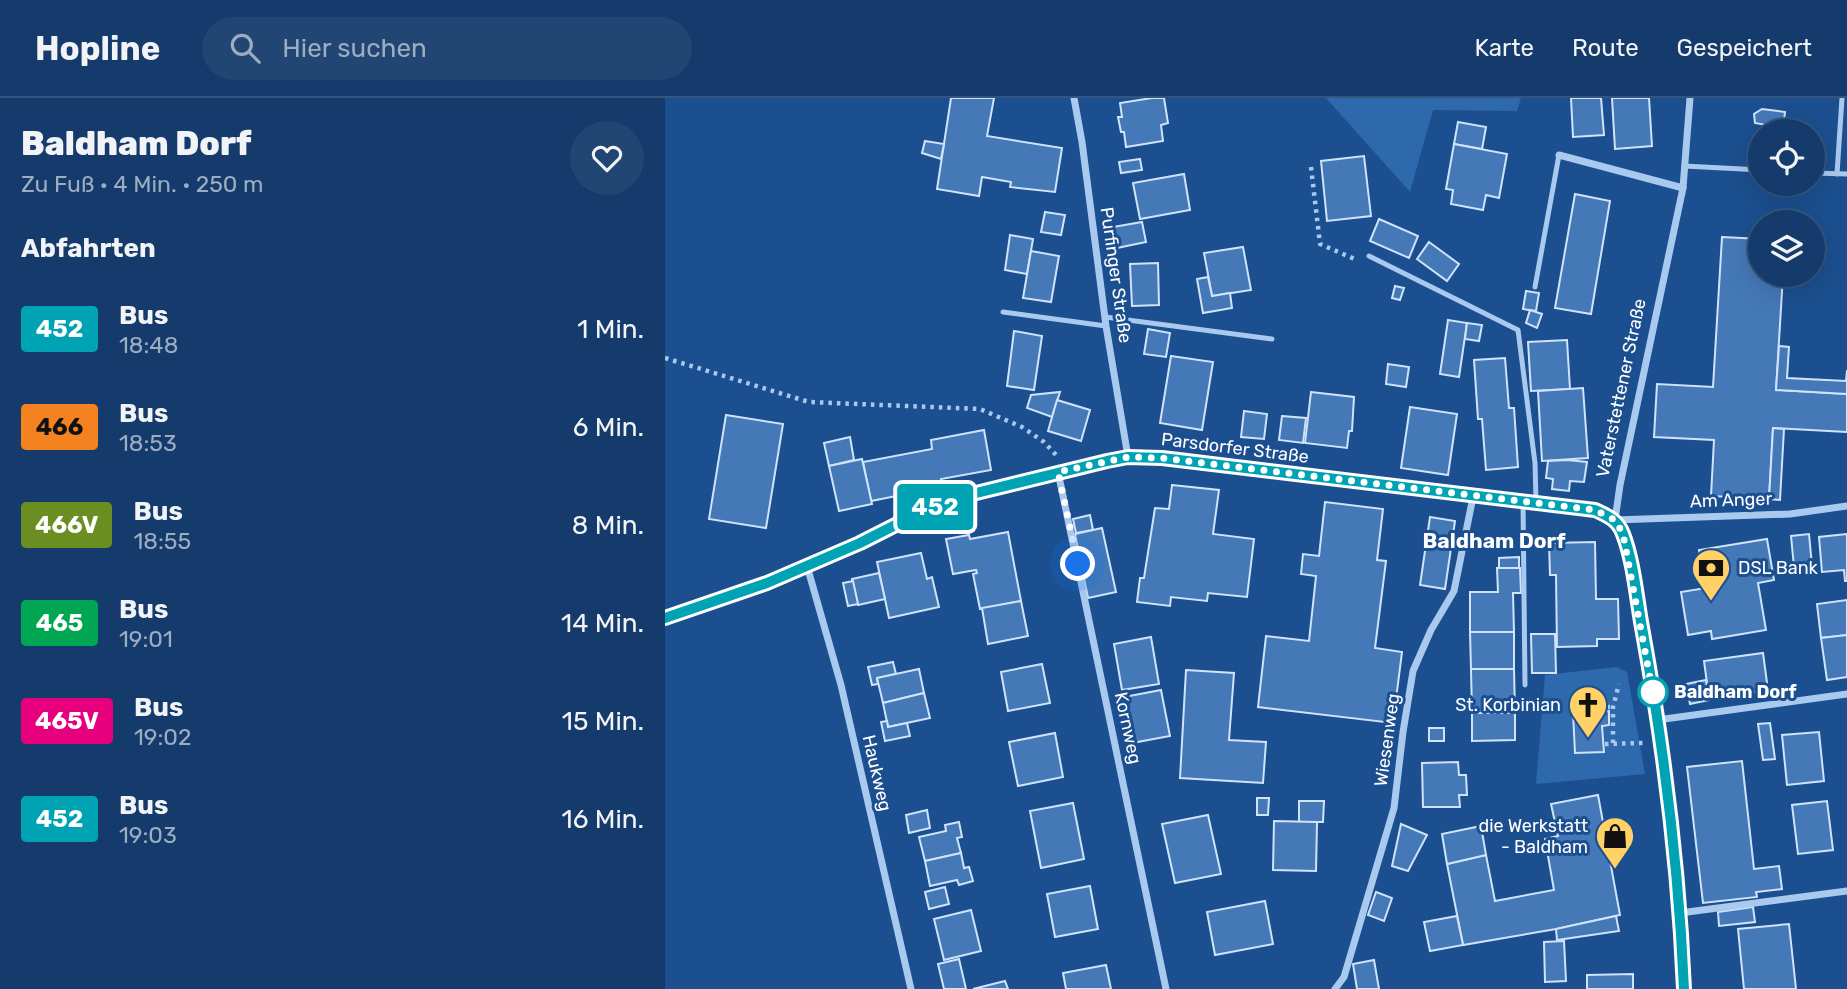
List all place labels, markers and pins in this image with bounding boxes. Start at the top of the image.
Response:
bank icon: DSL Bank [1690,547,1732,602]
place label: DSL Bank [1738,557,1819,579]
marker: Baldham Dorf [1638,677,1668,707]
place label: Baldham Dorf [1674,681,1796,703]
church icon: St. Korbinian [1567,684,1609,739]
place label: St. Korbinian [1455,694,1561,716]
place label: die Werkstatt - Baldham [1479,815,1588,858]
shop icon: die Werkstatt - Baldham [1594,815,1636,870]

